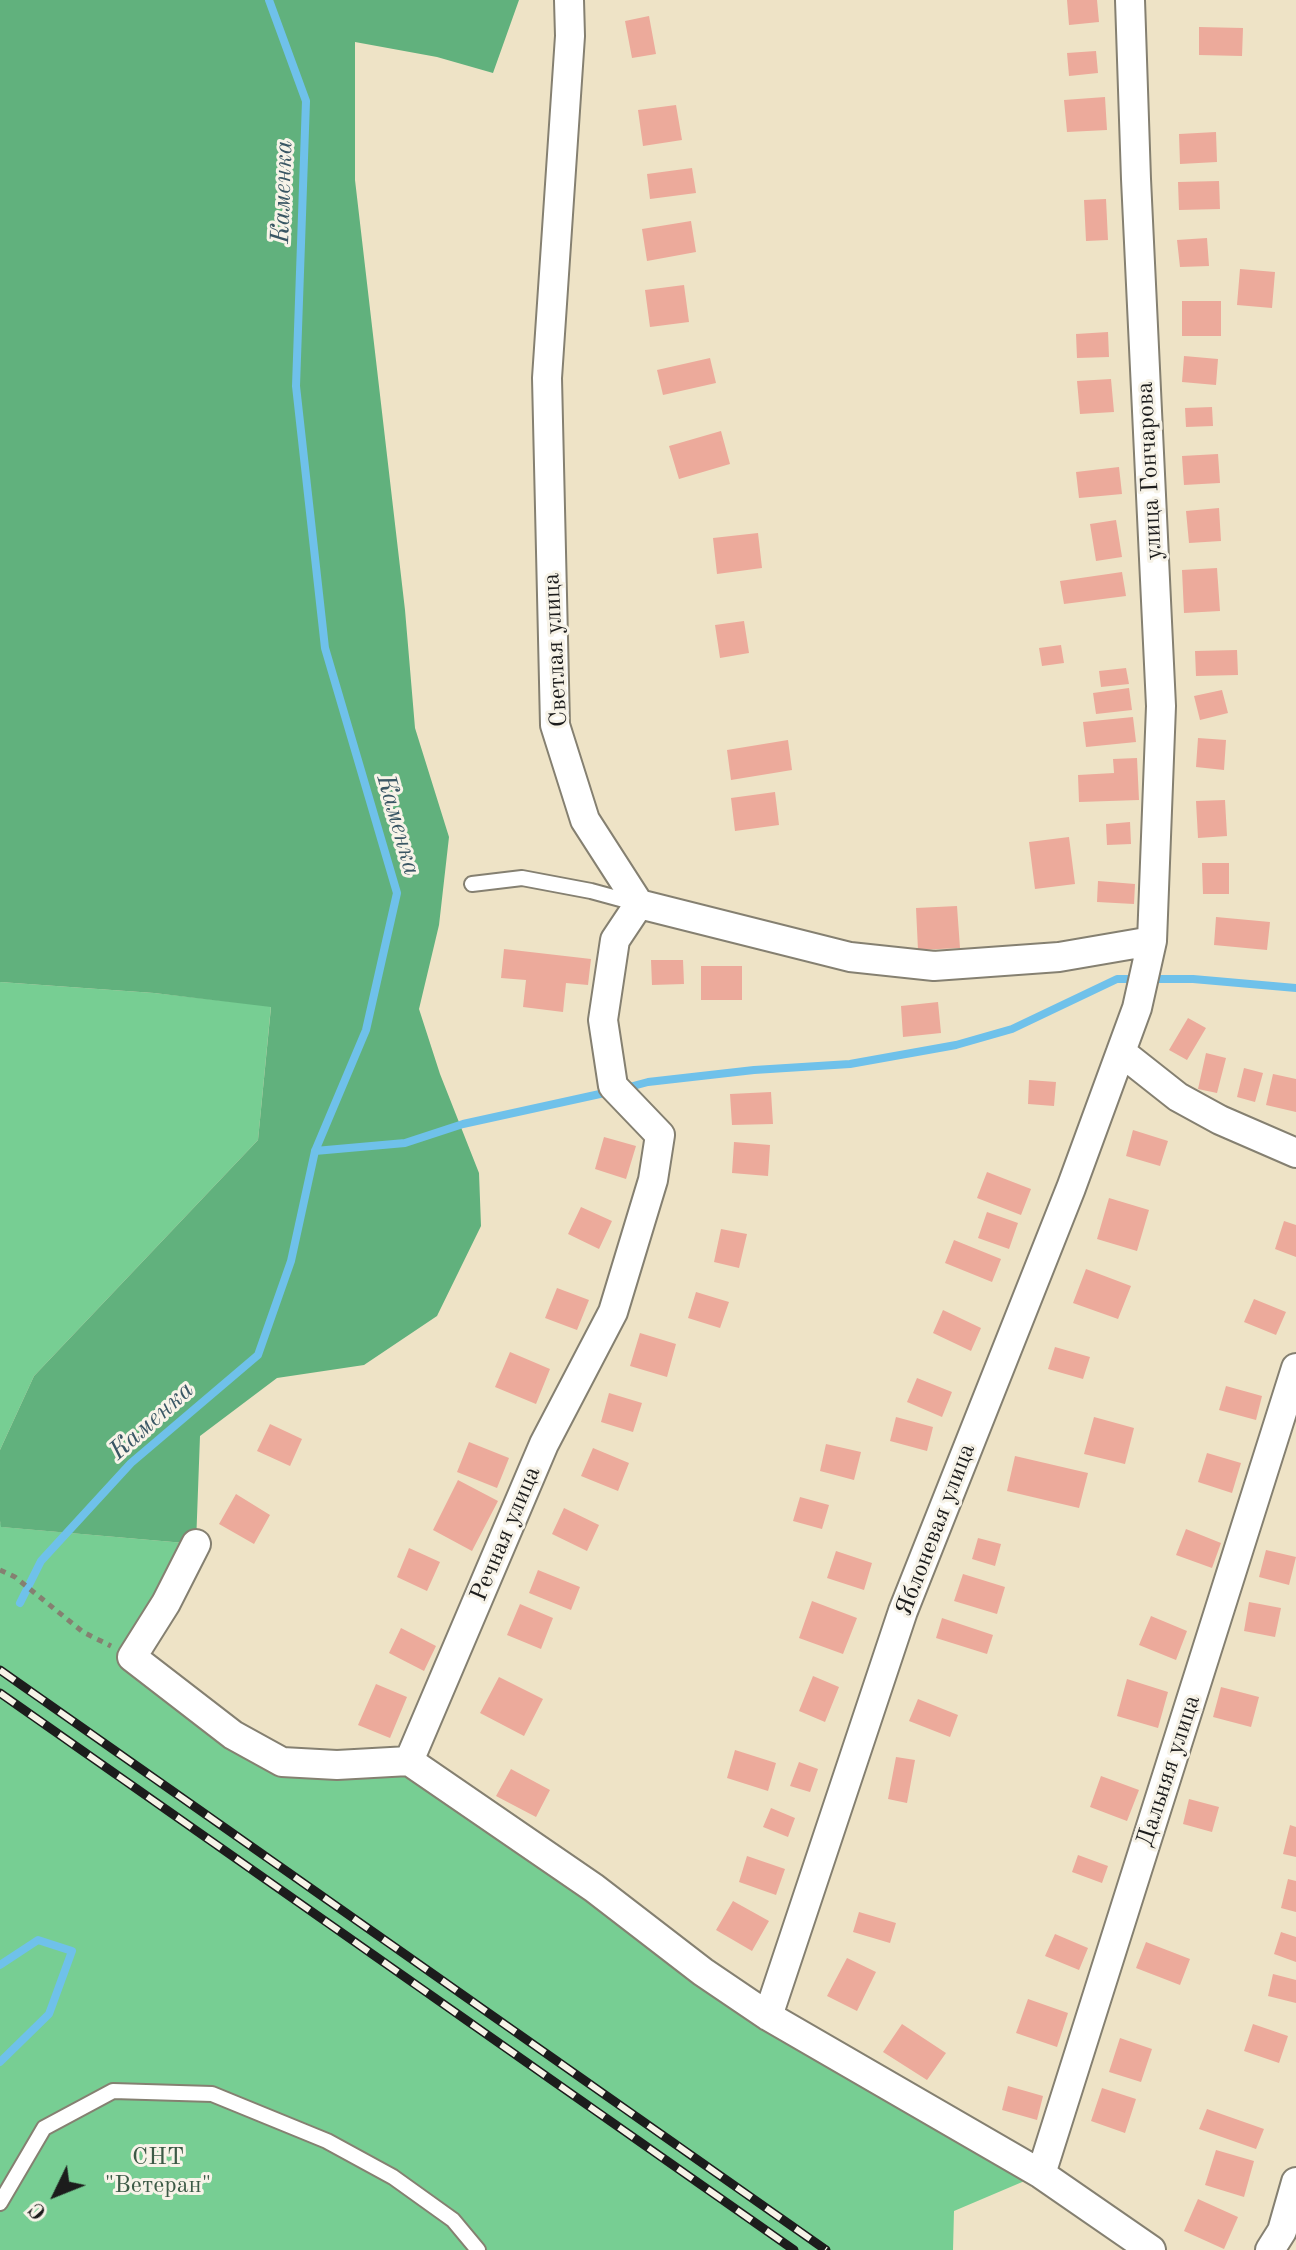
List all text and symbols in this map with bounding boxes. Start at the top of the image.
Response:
water label: Каменка [266,140,300,244]
street label: улица Гончарова [1131,381,1169,561]
street label: Светлая улица [538,572,574,728]
water label: Каменка [369,771,427,879]
water label: Каменка [103,1375,201,1467]
street label: Яблоневая улица [890,1440,982,1620]
street label: Речная улица [465,1462,547,1606]
street label: Дальняя улица [1131,1691,1207,1851]
park label: СНТ "Ветеран" [105,2144,211,2200]
north arrow [16,2154,96,2234]
text: С [25,2198,51,2223]

